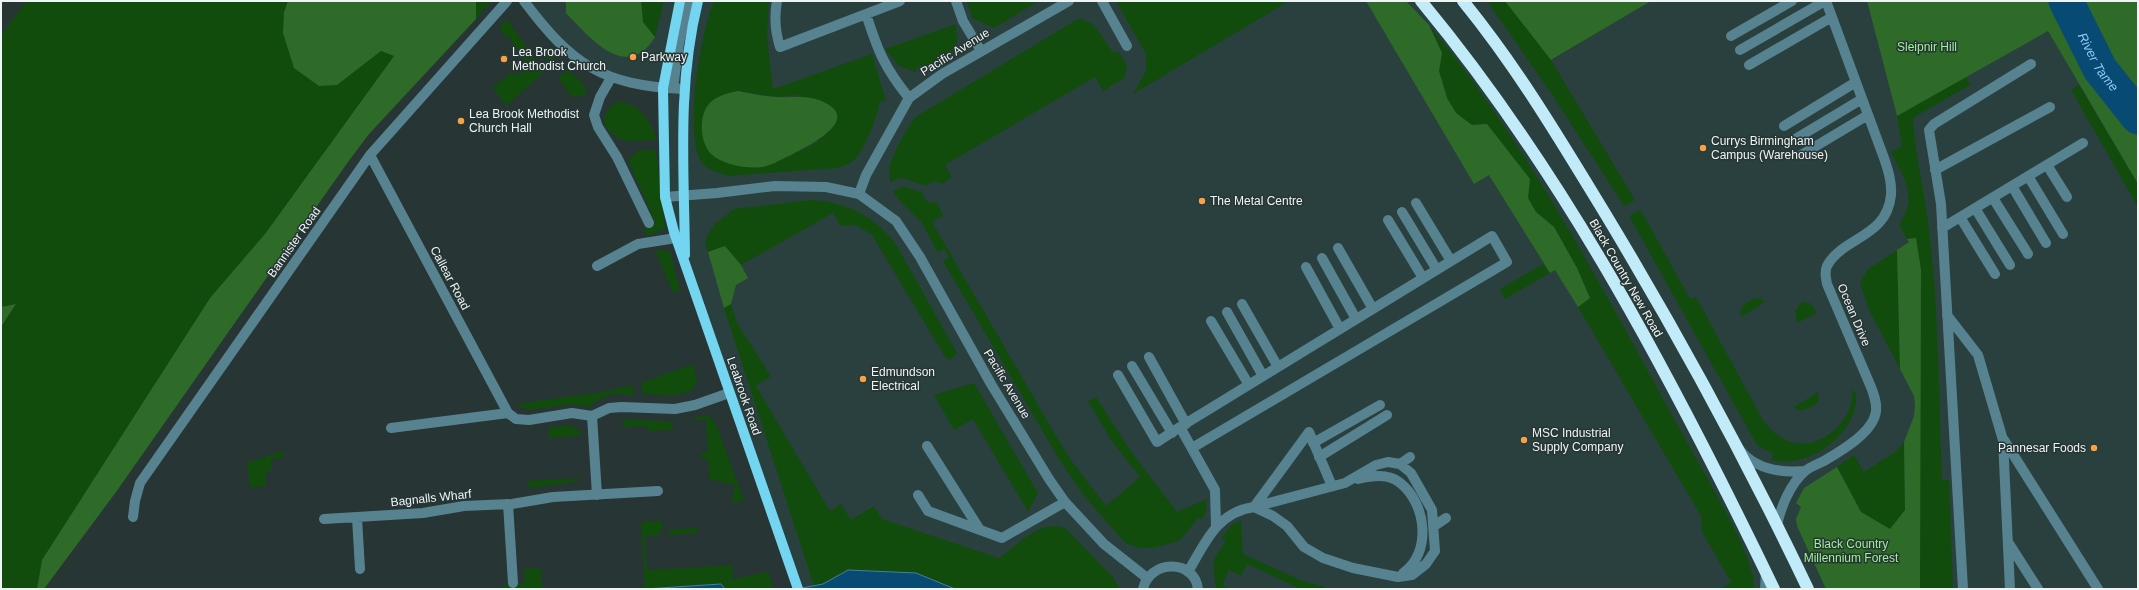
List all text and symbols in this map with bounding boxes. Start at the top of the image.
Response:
street label: Pacific Avenue [918,25,992,79]
water label: River Tame [2075,30,2122,94]
park label: Sleipnir Hill [1897,40,1957,54]
place label: Lea Brook Methodist Church [512,45,606,73]
place label: Parkway [641,50,687,64]
marker: Parkway [628,52,638,62]
marker: Lea Brook Methodist Church [499,54,509,64]
place label: Lea Brook Methodist Church Hall [469,107,580,135]
marker: Lea Brook Methodist Church Hall [456,116,466,126]
place label: Currys Birmingham Campus (Warehouse) [1711,134,1828,162]
marker: Currys Birmingham Campus (Warehouse) [1698,143,1708,153]
place label: The Metal Centre [1210,194,1303,208]
marker: The Metal Centre [1197,196,1207,206]
street label: Bannister Road [265,204,323,280]
street label: Black Country New Road [1586,216,1666,340]
street label: Callear Road [427,244,473,312]
street label: Ocean Drive [1835,282,1874,349]
street label: Pacific Avenue [981,347,1033,422]
street label: Leabrook Road [724,355,764,437]
place label: Edmundson Electrical [871,365,935,393]
marker: Edmundson Electrical [858,374,868,384]
place label: MSC Industrial Supply Company [1532,426,1623,454]
marker: MSC Industrial Supply Company [1519,435,1529,445]
place label: Pannesar Foods [1998,441,2086,455]
marker: Pannesar Foods [2089,443,2099,453]
street label: Bagnalls Wharf [390,487,473,509]
park label: Black Country Millennium Forest [1804,537,1899,565]

